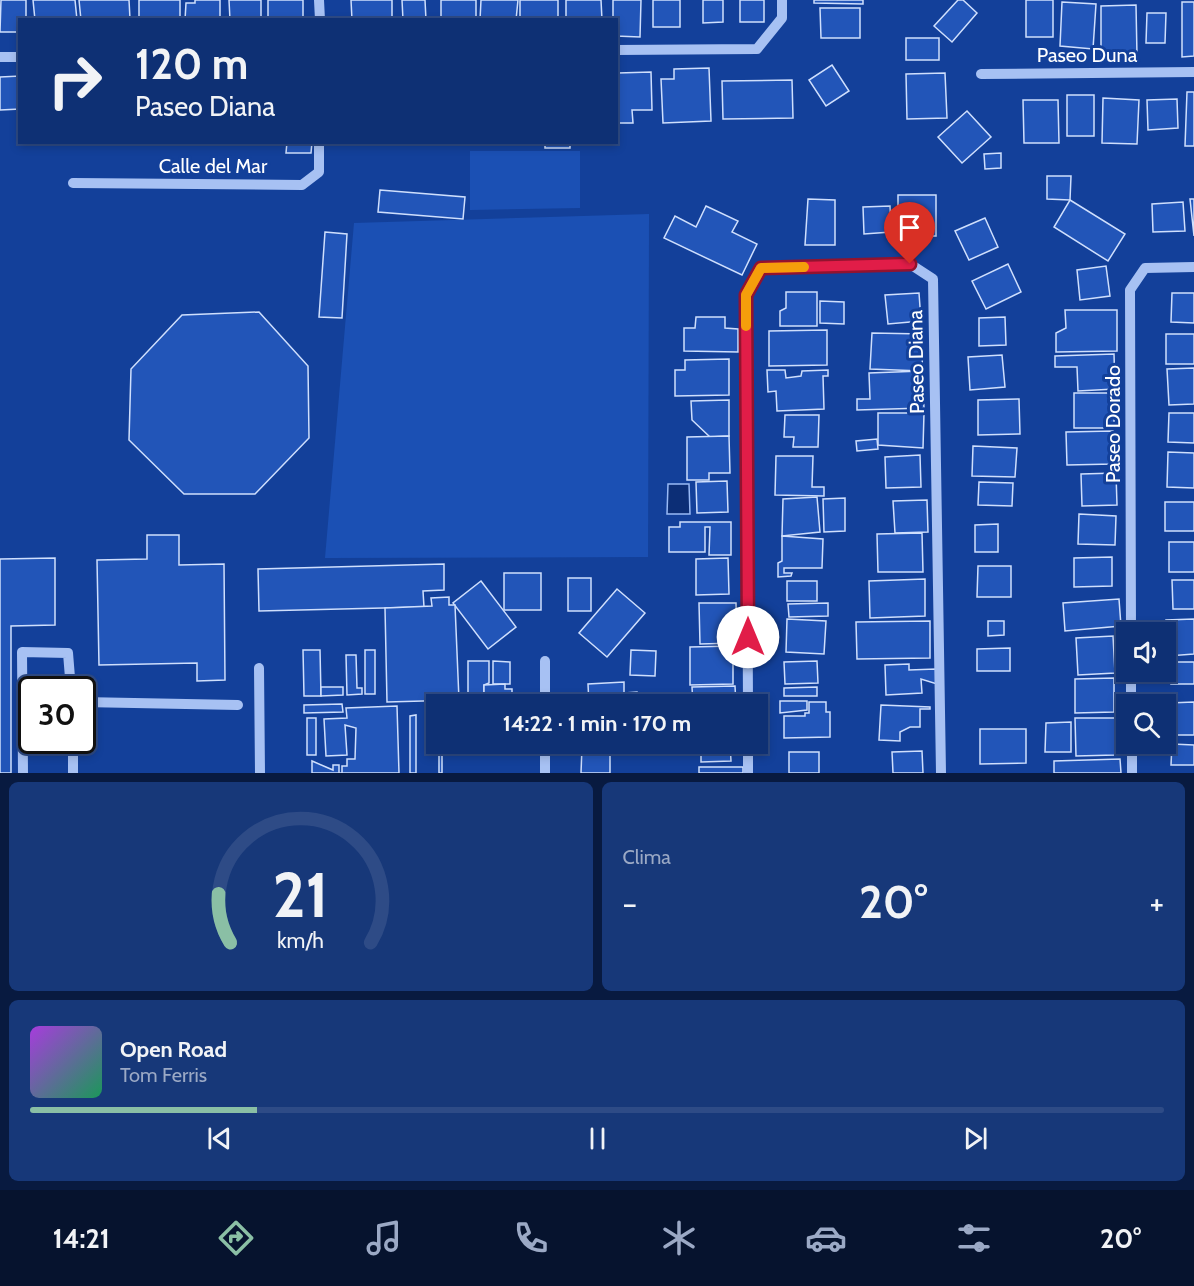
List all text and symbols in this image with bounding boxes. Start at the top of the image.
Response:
text: 120 m [135,38,248,90]
icon: right [36,42,114,120]
street label: Paseo Duna [1037,43,1138,67]
text: Paseo Diana [135,90,275,123]
street label: Calle del Mar [159,154,268,178]
pin [884,202,935,264]
icon: arrive [893,211,926,244]
street label: Paseo Diana [903,310,929,414]
street label: Paseo Dorado [1101,365,1125,483]
position arrow [716,605,780,669]
map controls [1116,622,1176,754]
button: sound [1116,622,1176,682]
speed limit sign: 30 [18,676,96,754]
button: search [1116,694,1176,754]
text: 14:22 · 1 min · 170 m [503,710,691,737]
text: Clima [623,845,671,869]
text: 21 [273,857,329,933]
text: 20° [859,875,928,929]
text: − [623,883,637,923]
text: + [1149,883,1164,923]
text: km/h [277,928,324,954]
text: Open Road [120,1036,227,1063]
text: Tom Ferris [120,1063,207,1087]
icon: previous [203,1122,236,1155]
icon: pause [581,1122,614,1155]
icon: next [959,1122,992,1155]
icon: directions [215,1217,257,1259]
icon: music [363,1217,405,1259]
icon: phone [510,1217,552,1259]
icon: climate [658,1217,700,1259]
icon: car [805,1217,847,1259]
icon: filters [953,1217,995,1259]
text: 14:21 [53,1222,110,1255]
text: 20° [1100,1222,1141,1255]

